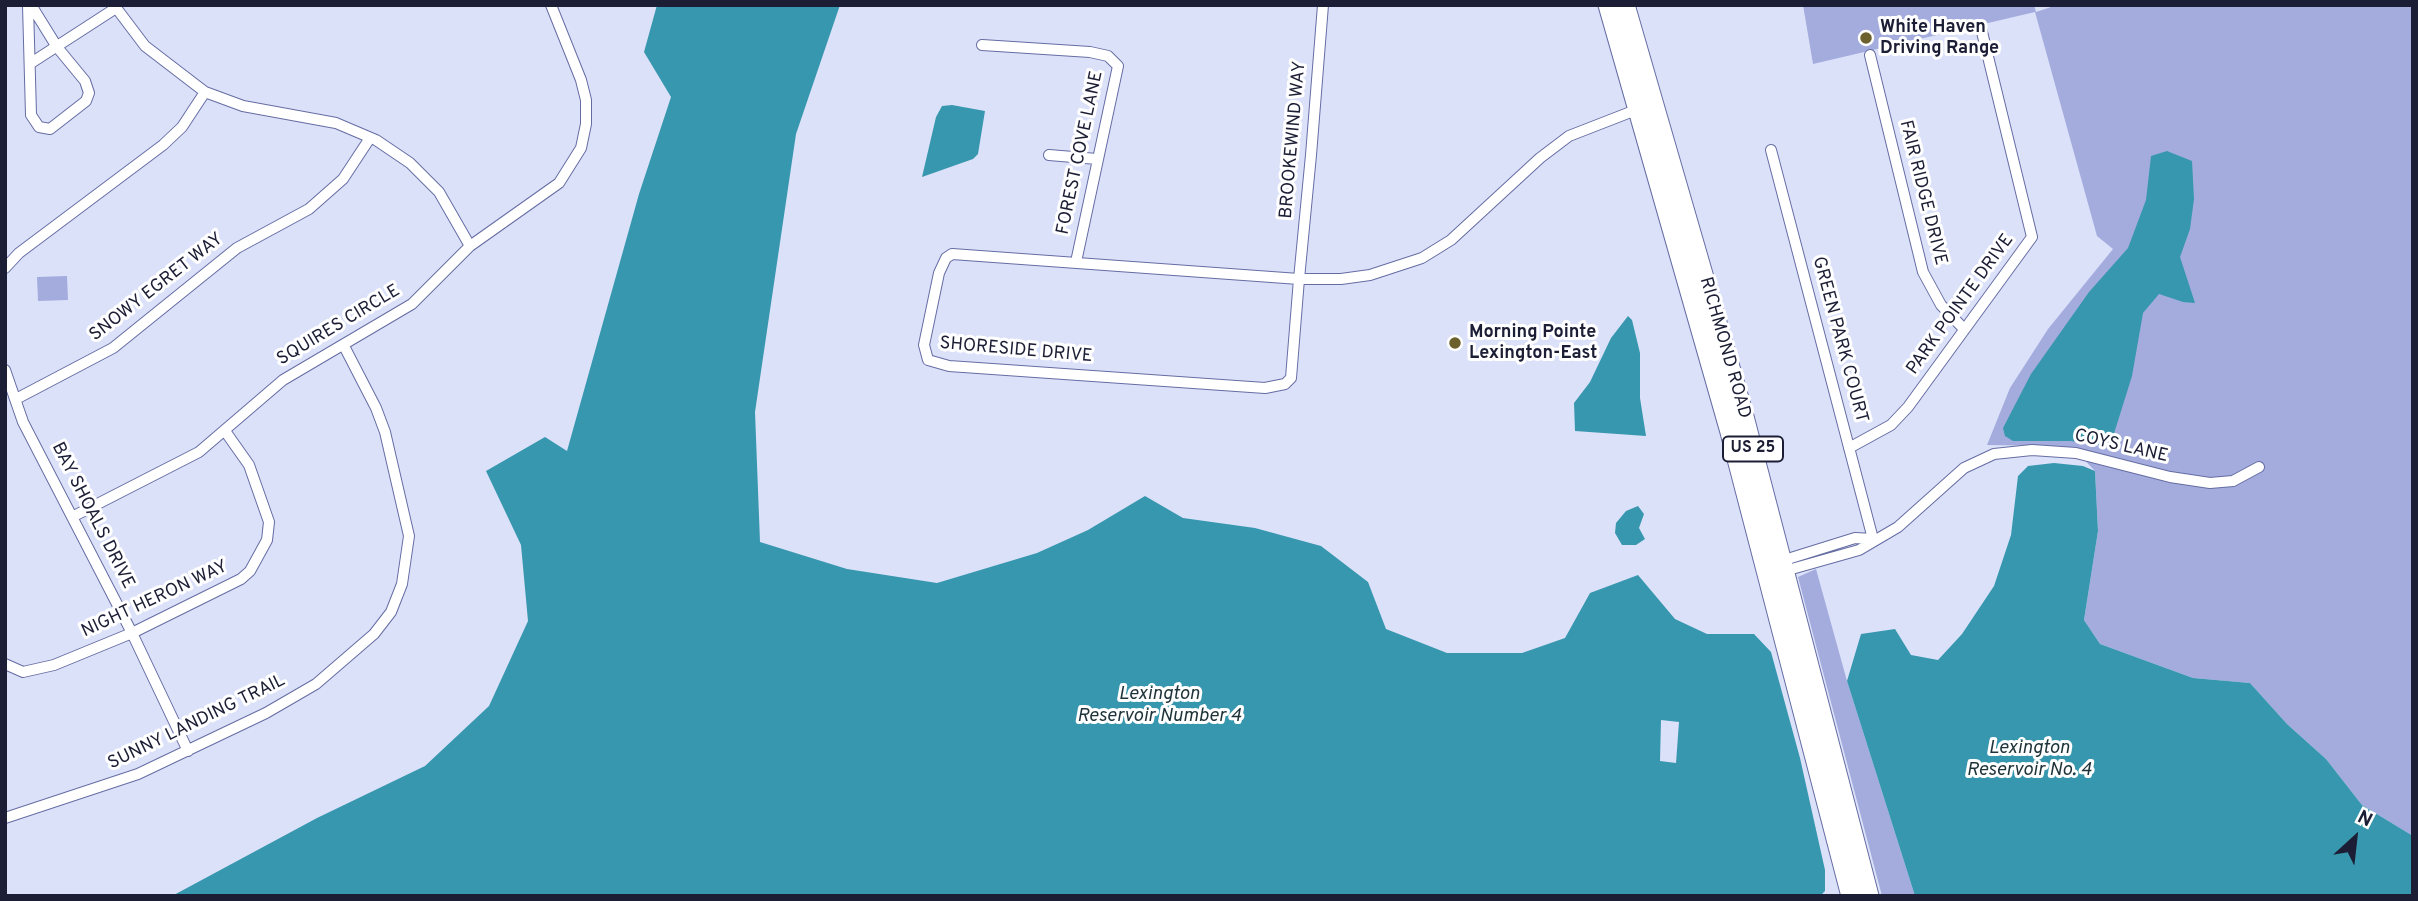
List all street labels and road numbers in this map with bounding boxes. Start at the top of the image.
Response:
street label: BROOKEWIND WAY [1276,60,1312,220]
street label: FOREST COVE LANE [1053,69,1109,237]
street label: FAIR RIDGE DRIVE [1894,118,1950,268]
street label: SNOWY EGRET WAY [86,229,228,347]
street label: PARK POINTE DRIVE [1903,231,2019,379]
street label: GREEN PARK COURT [1806,255,1872,425]
street label: RICHMOND ROAD [1693,275,1755,421]
street label: SQUIRES CIRCLE [274,281,404,371]
street label: SHORESIDE DRIVE [939,334,1093,368]
street label: COYS LANE [2072,426,2170,468]
road number: US 25 [1723,436,1783,462]
street label: BAY SHOALS DRIVE [46,439,138,593]
street label: NIGHT HERON WAY [78,557,232,643]
street label: SUNNY LANDING TRAIL [105,671,289,775]

